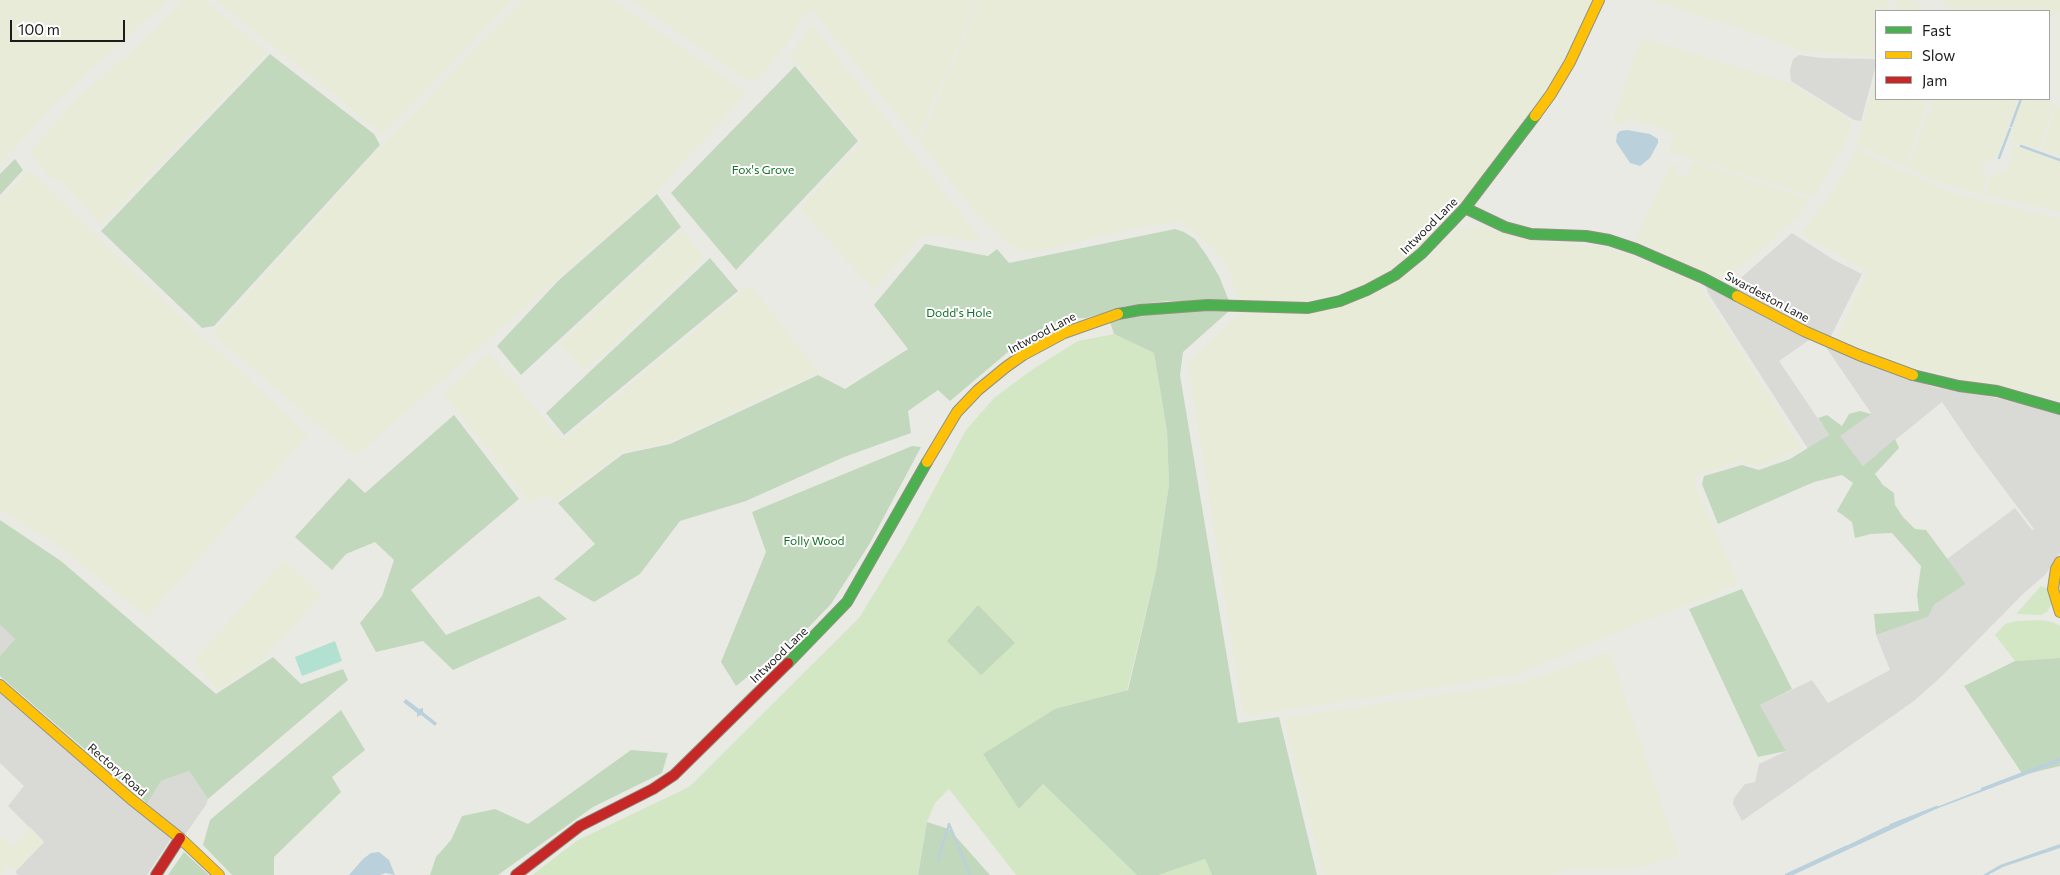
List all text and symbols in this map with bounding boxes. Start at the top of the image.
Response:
scale bar [12,10,128,42]
legend [1875,10,2050,100]
text: 100 m [18,20,60,38]
text: Fast [1922,21,1951,39]
text: Slow [1922,46,1955,64]
text: Jam [1922,71,1947,89]
park label: Fox's Grove [732,163,794,177]
street label: Intwood Lane [1398,195,1460,257]
street label: Swardeston Lane [1722,269,1812,325]
park label: Dodd's Hole [926,306,992,320]
street label: Intwood Lane [1006,309,1078,357]
park label: Folly Wood [783,534,845,548]
street label: Intwood Lane [747,624,811,686]
street label: Rectory Road [85,741,149,799]

